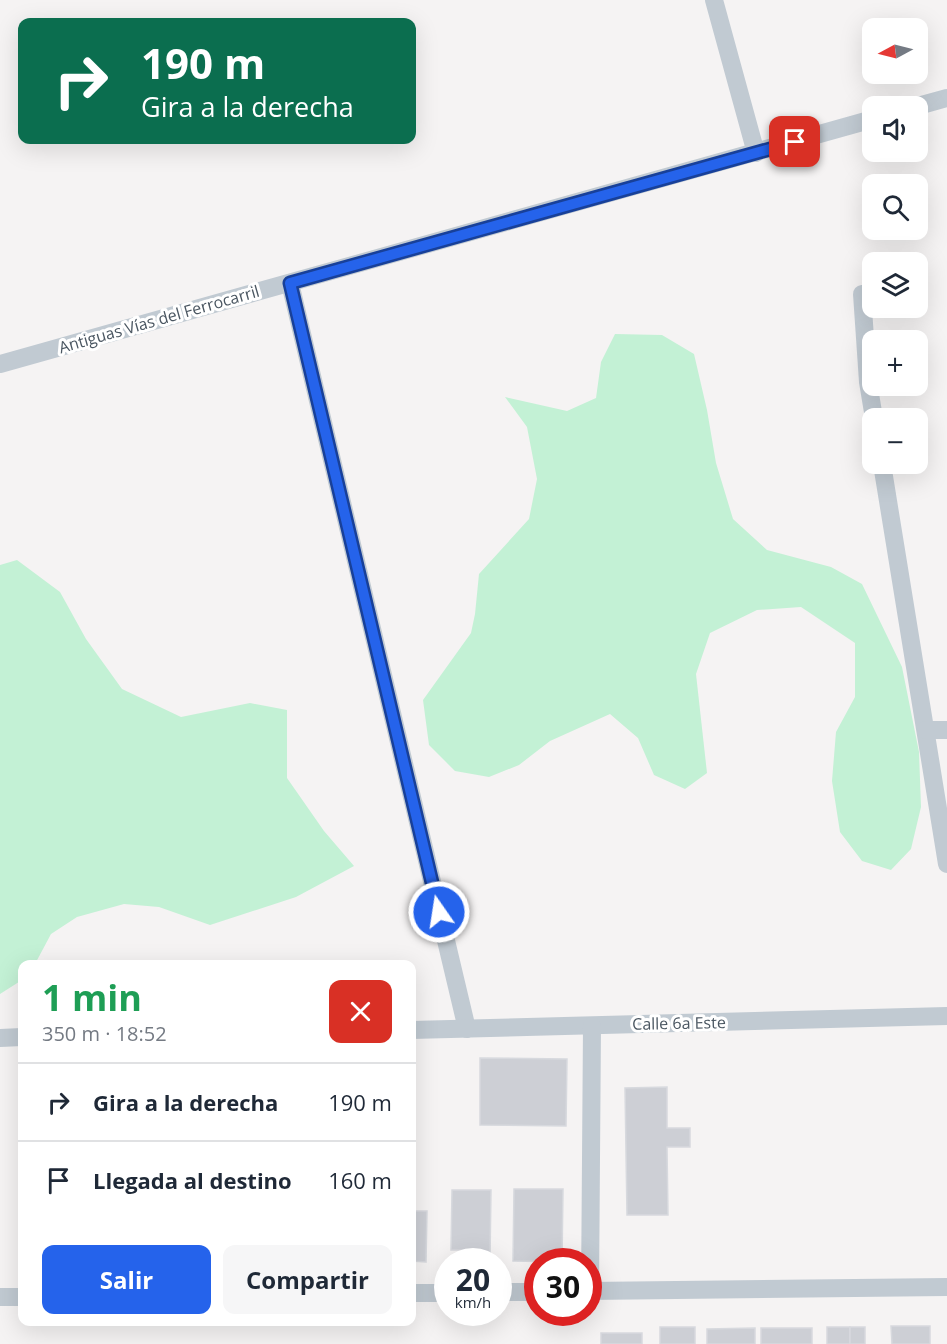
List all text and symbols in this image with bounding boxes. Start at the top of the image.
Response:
north arrow [862,18,928,84]
map controls [862,18,928,474]
text: 190 m [141,34,265,91]
icon: right [42,42,120,120]
text: Gira a la derecha [141,88,354,125]
button: sound [862,96,928,162]
pin [769,116,820,167]
icon: arrive [778,125,811,158]
button: search [862,174,928,240]
button: layers [862,252,928,318]
street label: Antiguas Vías del Ferrocarril [56,280,262,358]
button: + [862,330,928,396]
button: − [862,408,928,474]
position arrow [407,880,471,944]
text: 1 min [42,973,142,1022]
button: close [329,980,392,1043]
street label: Calle 6a Este [632,1011,726,1035]
text: 350 m · 18:52 [42,1020,167,1047]
icon: right [42,1086,75,1119]
text: Gira a la derecha [93,1087,278,1117]
text: 190 m [328,1087,392,1117]
icon: arrive [42,1164,75,1197]
text: Llegada al destino [93,1165,292,1195]
text: 160 m [328,1165,392,1195]
button: Salir [42,1245,211,1314]
button: Compartir [223,1245,392,1314]
speed limit sign: 30 [524,1248,602,1326]
text: 20 [456,1259,490,1300]
text: km/h [455,1292,491,1312]

